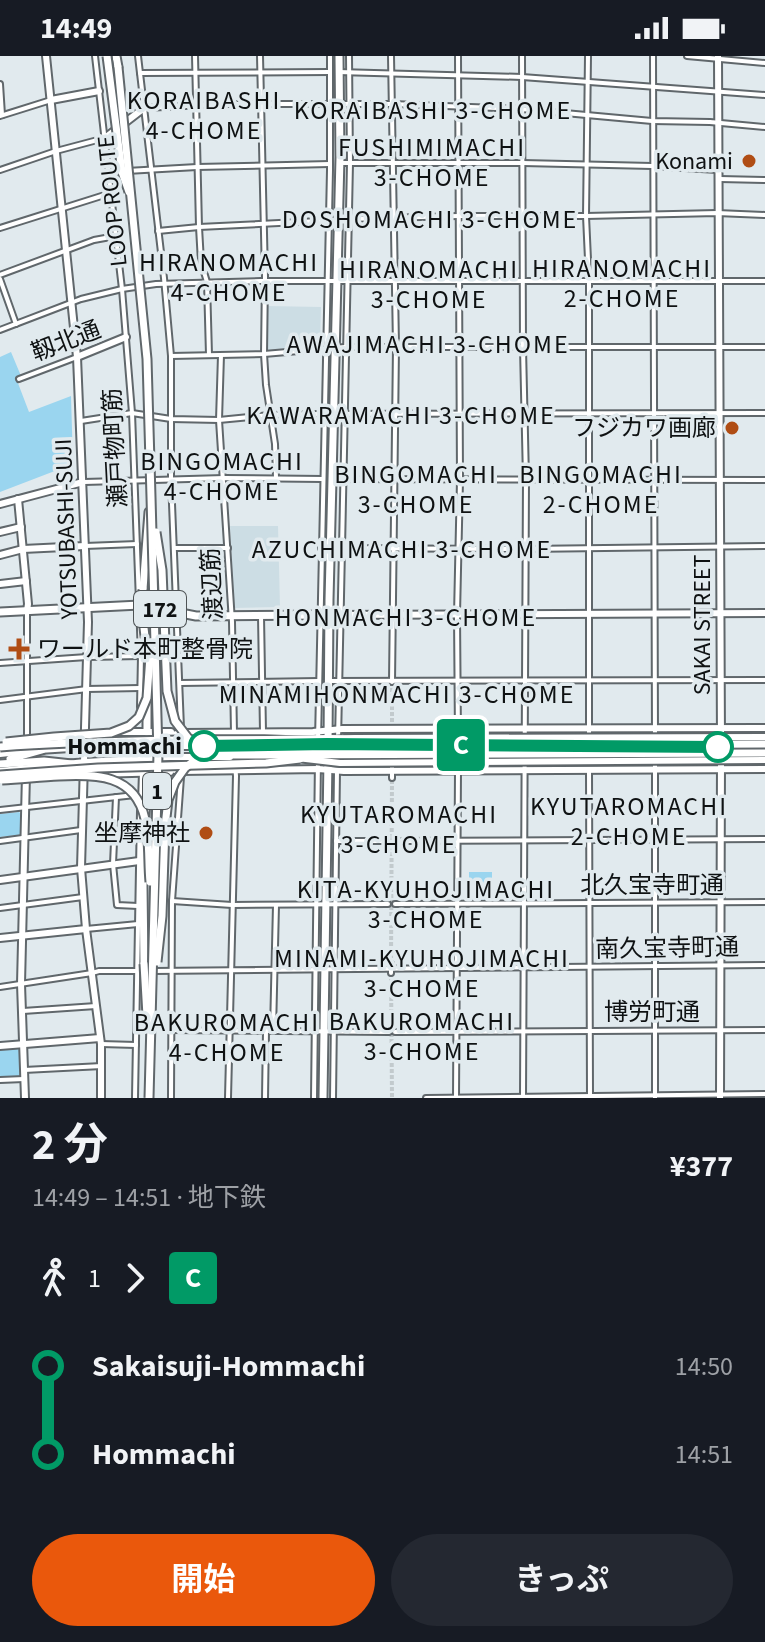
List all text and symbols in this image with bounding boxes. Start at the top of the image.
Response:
text: 14:49 [40,7,112,50]
district label: KORAIBASHI 4-CHOME [127,82,281,149]
district label: KORAIBASHI 3-CHOME [294,92,572,129]
district label: FUSHIMIMACHI 3-CHOME [338,129,526,196]
street label: LOOP ROUTE [88,134,137,268]
place label: Konami [655,144,733,179]
marker: Konami [740,152,758,170]
district label: DOSHOMACHI 3-CHOME [282,201,578,238]
district label: HIRANOMACHI 4-CHOME [139,244,319,311]
district label: HIRANOMACHI 2-CHOME [532,250,712,317]
district label: HIRANOMACHI 3-CHOME [339,251,519,318]
street label: 靱北通 [26,312,106,371]
district label: AWAJIMACHI 3-CHOME [286,326,570,363]
street label: 瀬戸物町筋 [95,387,136,509]
district label: KAWARAMACHI 3-CHOME [246,397,556,434]
place label: フジカワ画廊 [572,411,716,446]
marker: フジカワ画廊 [723,419,741,437]
street label: YOTSUBASHI-SUJI [46,438,87,621]
district label: BINGOMACHI 4-CHOME [140,443,304,510]
district label: BINGOMACHI 3-CHOME [334,456,498,523]
district label: BINGOMACHI 2-CHOME [519,456,683,523]
district label: AZUCHIMACHI 3-CHOME [252,531,552,568]
street label: 渡辺筋 [193,547,232,621]
street label: SAKAI STREET [685,555,720,695]
road number: 172 [134,591,186,627]
district label: HONMACHI 3-CHOME [275,599,537,636]
place label: ワールド本町整骨院 [37,632,253,667]
marker: ワールド本町整骨院 [8,638,30,660]
district label: MINAMIHONMACHI 3-CHOME [219,676,575,713]
line badge: C [435,719,487,771]
text: C [453,725,469,765]
place label: Hommachi [67,729,182,764]
marker: Hommachi [189,731,219,761]
unlabelled marker [703,732,733,762]
road number: 1 [143,773,171,809]
district label: KYUTAROMACHI 2-CHOME [530,788,728,855]
district label: KYUTAROMACHI 3-CHOME [300,796,498,863]
place label: 坐摩神社 [94,816,190,851]
marker: 坐摩神社 [197,824,215,842]
street label: 北久宝寺町通 [580,868,724,903]
district label: KITA-KYUHOJIMACHI 3-CHOME [297,871,555,938]
street label: 南久宝寺町通 [595,930,739,967]
district label: MINAMI-KYUHOJIMACHI 3-CHOME [274,940,570,1007]
street label: 博労町通 [604,995,700,1030]
district label: BAKUROMACHI 3-CHOME [329,1003,515,1070]
district label: BAKUROMACHI 4-CHOME [134,1004,320,1071]
text: 2 分 [32,1114,108,1177]
text: ¥377 [670,1145,733,1188]
text: 14:49 – 14:51 · 地下鉄 [32,1179,266,1216]
icon: walk [32,1256,76,1300]
icon: forward [113,1256,157,1300]
text: C [185,1258,201,1298]
text: 1 [88,1260,101,1297]
text: Sakaisuji-Hommachi [92,1345,365,1388]
text: 14:50 [675,1348,733,1385]
text: Hommachi [92,1433,236,1476]
text: 14:51 [675,1436,733,1473]
button: 開始 [32,1534,375,1626]
button: きっぷ [391,1534,733,1626]

